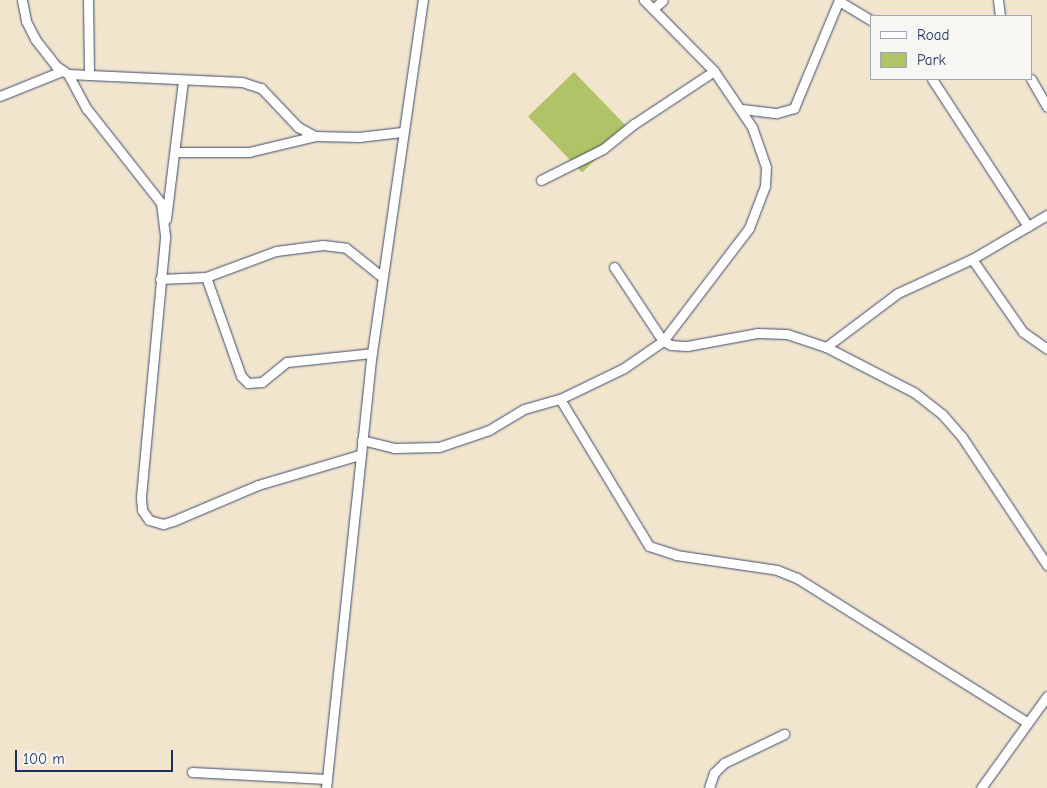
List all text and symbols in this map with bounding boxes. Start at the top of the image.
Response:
legend [870,15,1032,80]
text: Road [917,26,949,44]
text: Park [917,51,946,69]
scale bar [18,740,175,772]
text: 100 m [23,750,65,768]

